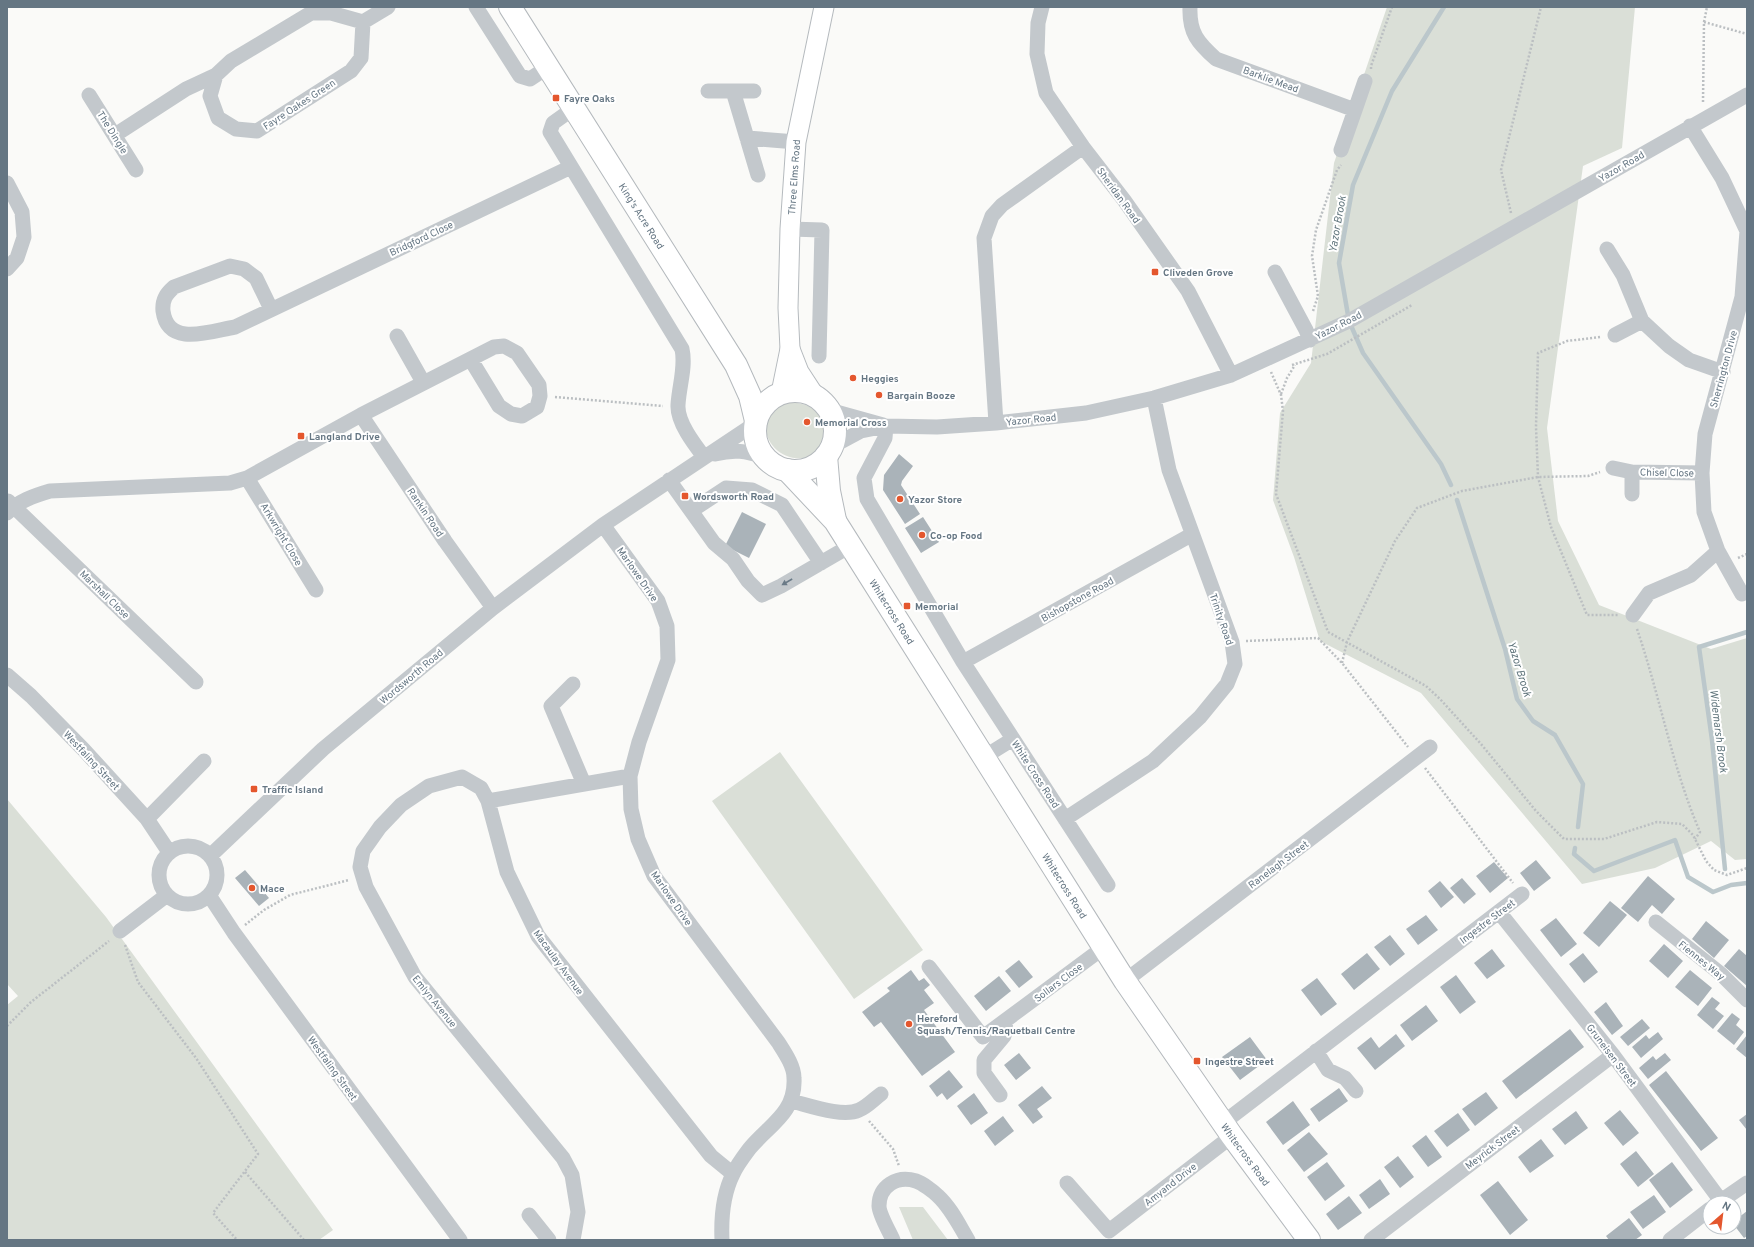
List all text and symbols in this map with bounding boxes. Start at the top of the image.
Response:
street label: Barklie Mead [1241,64,1300,97]
street label: Fayre Oakes Green [261,77,338,134]
marker: Fayre Oaks [551,93,561,103]
place label: Fayre Oaks [564,93,615,106]
street label: The Dingle [93,109,130,157]
street label: Three Elms Road [786,139,804,216]
street label: Yazor Road [1596,149,1647,186]
street label: Sheridan Road [1093,165,1142,226]
street label: King's Acre Road [615,181,666,252]
water label: Yazor Brook [1326,194,1350,254]
street label: Bridgford Close [388,219,456,260]
marker: Cliveden Grove [1150,267,1160,277]
place label: Cliveden Grove [1163,267,1234,280]
street label: Yazor Road [1313,309,1364,344]
street label: Sherrington Drive [1708,329,1741,410]
marker: Heggies [848,373,858,383]
place label: Heggies [861,373,899,386]
marker: Bargain Booze [874,390,884,400]
place label: Bargain Booze [887,390,956,403]
street label: Yazor Road [1005,411,1057,430]
marker: Memorial Cross [802,417,812,427]
place label: Memorial Cross [815,417,887,430]
marker: Langland Drive [296,431,306,441]
place label: Langland Drive [309,431,380,444]
street label: Chisel Close [1640,467,1694,480]
street label: Rankin Road [404,486,446,540]
marker: Wordsworth Road [680,491,690,501]
place label: Wordsworth Road [693,491,774,504]
marker: Yazor Store [895,494,905,504]
place label: Yazor Store [908,494,963,507]
street label: Arkwright Close [257,501,305,569]
marker: Co-op Food [917,530,927,540]
place label: Co-op Food [930,530,982,543]
street label: Marlowe Drive [613,545,660,605]
street label: Marshall Close [76,568,132,622]
street label: Bishopstone Road [1039,575,1116,626]
street label: Whitecross Road [865,577,916,647]
one-way arrow [781,579,793,586]
street label: Trinity Road [1206,592,1236,647]
marker: Memorial [902,601,912,611]
place label: Memorial [915,601,959,614]
water label: Yazor Brook [1504,640,1534,699]
street label: Wordsworth Road [378,647,446,707]
water label: Widemarsh Brook [1706,689,1730,774]
street label: Westfaling Street [60,729,122,794]
street label: White Cross Road [1008,738,1062,811]
marker: Traffic Island [249,784,259,794]
place label: Traffic Island [262,784,323,797]
street label: Ranelagh Street [1246,838,1312,892]
street label: Whitecross Road [1038,851,1089,922]
street label: Marlowe Drive [647,869,694,929]
marker: Mace [247,883,257,893]
place label: Mace [260,883,285,896]
street label: Ingestre Street [1457,897,1518,947]
street label: Macaulay Avenue [530,928,586,998]
street label: Fiennes Way [1675,938,1727,984]
street label: Sollars Close [1032,961,1086,1006]
street label: Emlyn Avenue [409,973,459,1031]
place label: Hereford Squash/Tennis/Raquetball Centre [917,1013,1076,1038]
marker: Hereford Squash/Tennis/Raquetball Centre [904,1019,914,1029]
street label: Gruneisen Street [1583,1022,1639,1090]
street label: Westfaling Street [304,1034,360,1104]
marker: Ingestre Street [1192,1056,1202,1066]
place label: Ingestre Street [1205,1056,1274,1069]
street label: Whitecross Road [1217,1121,1272,1189]
street label: Meyrick Street [1463,1123,1523,1173]
street label: Amyand Drive [1142,1161,1200,1210]
north arrow [1702,1195,1742,1235]
text: N [1719,1199,1733,1215]

